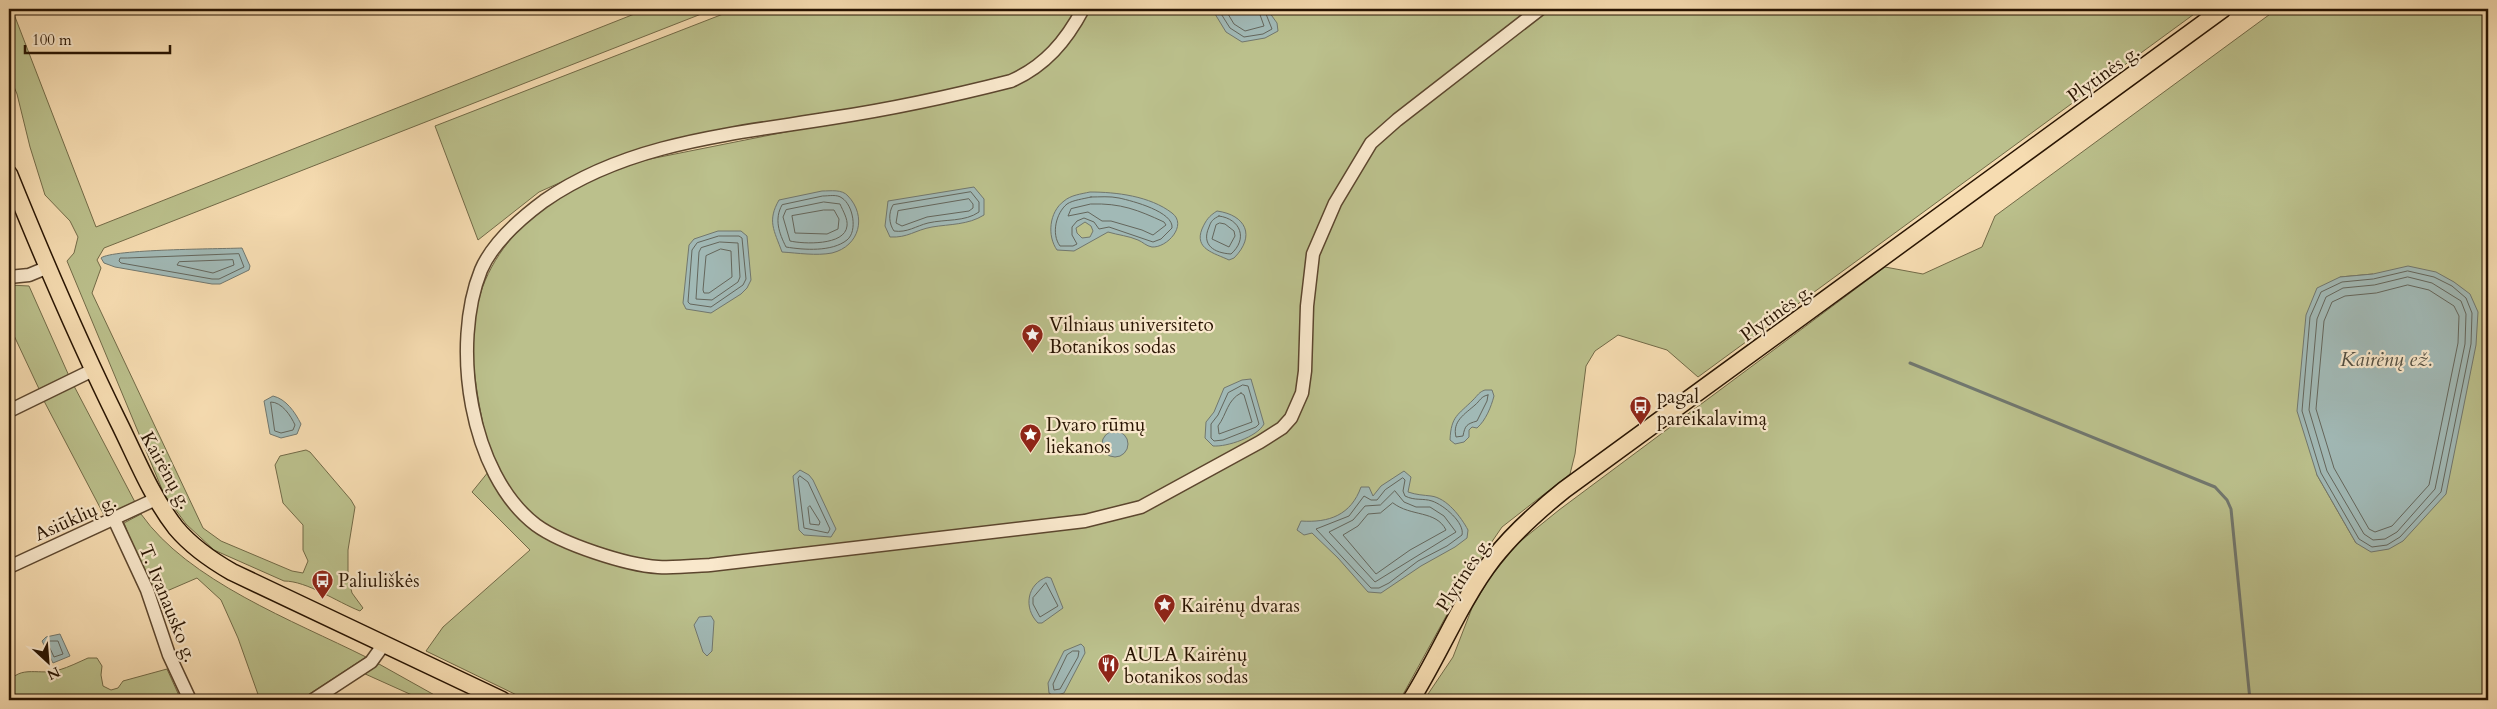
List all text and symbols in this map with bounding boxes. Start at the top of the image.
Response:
scale bar [25,22,170,54]
text: 100 m [32,30,72,50]
street label: Plytinės g. [2062,39,2145,109]
street label: Plytinės g. [1735,278,1818,348]
place label: Vilniaus universiteto Botanikos sodas [1049,312,1214,360]
place icon: Vilniaus universiteto Botanikos sodas [1021,323,1045,354]
water label: Kairėnų ež. [2340,346,2432,373]
place label: pagal pareikalavimą [1657,384,1767,432]
bus stop icon: pagal pareikalavimą [1629,395,1653,426]
place label: Dvaro rūmų liekanos [1046,412,1145,460]
place icon: Dvaro rūmų liekanos [1018,423,1042,454]
street label: Kairėnų g. [134,427,198,514]
street label: Asiūklių g. [30,488,120,547]
street label: Plytinės g. [1430,532,1498,617]
street label: T. Ivanausko g. [133,541,204,666]
bus stop icon: Paliuliškės [310,568,334,599]
place label: Paliuliškės [338,568,420,594]
place icon: Kairėnų dvaras [1153,593,1177,624]
place label: Kairėnų dvaras [1181,593,1300,619]
north arrow [22,636,72,686]
place label: AULA Kairėnų botanikos sodas [1124,642,1248,690]
restaurant icon: AULA Kairėnų botanikos sodas [1096,653,1120,684]
text: N [44,662,63,684]

